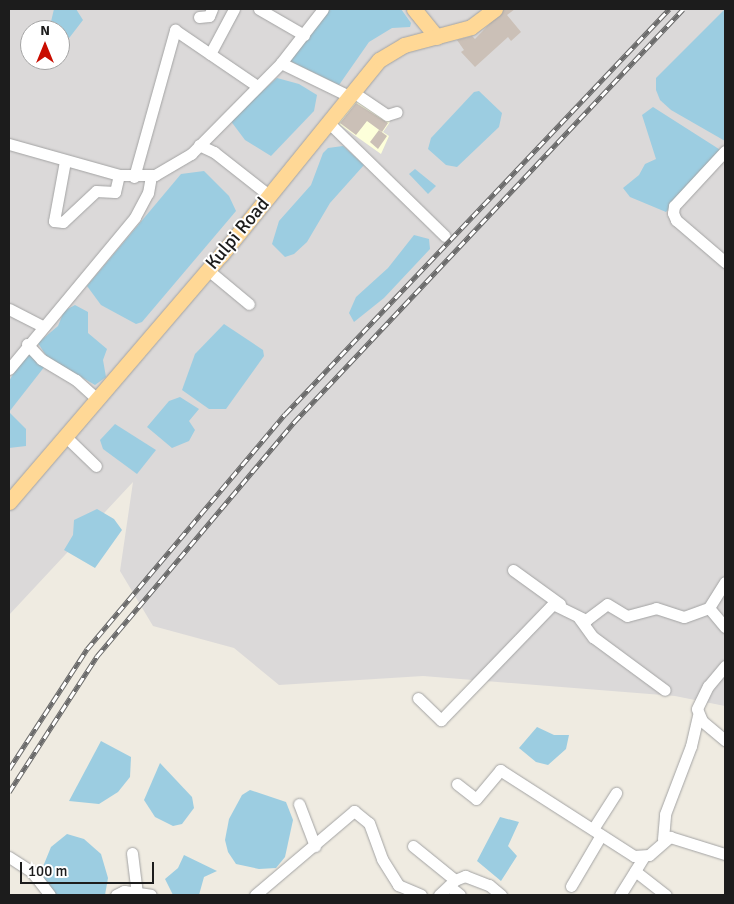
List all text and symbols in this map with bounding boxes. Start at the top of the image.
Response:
north arrow [20,20,70,70]
text: N [40,22,50,39]
street label: Kulpi Road [201,193,275,275]
scale bar [22,852,156,884]
text: 100 m [28,862,68,880]

